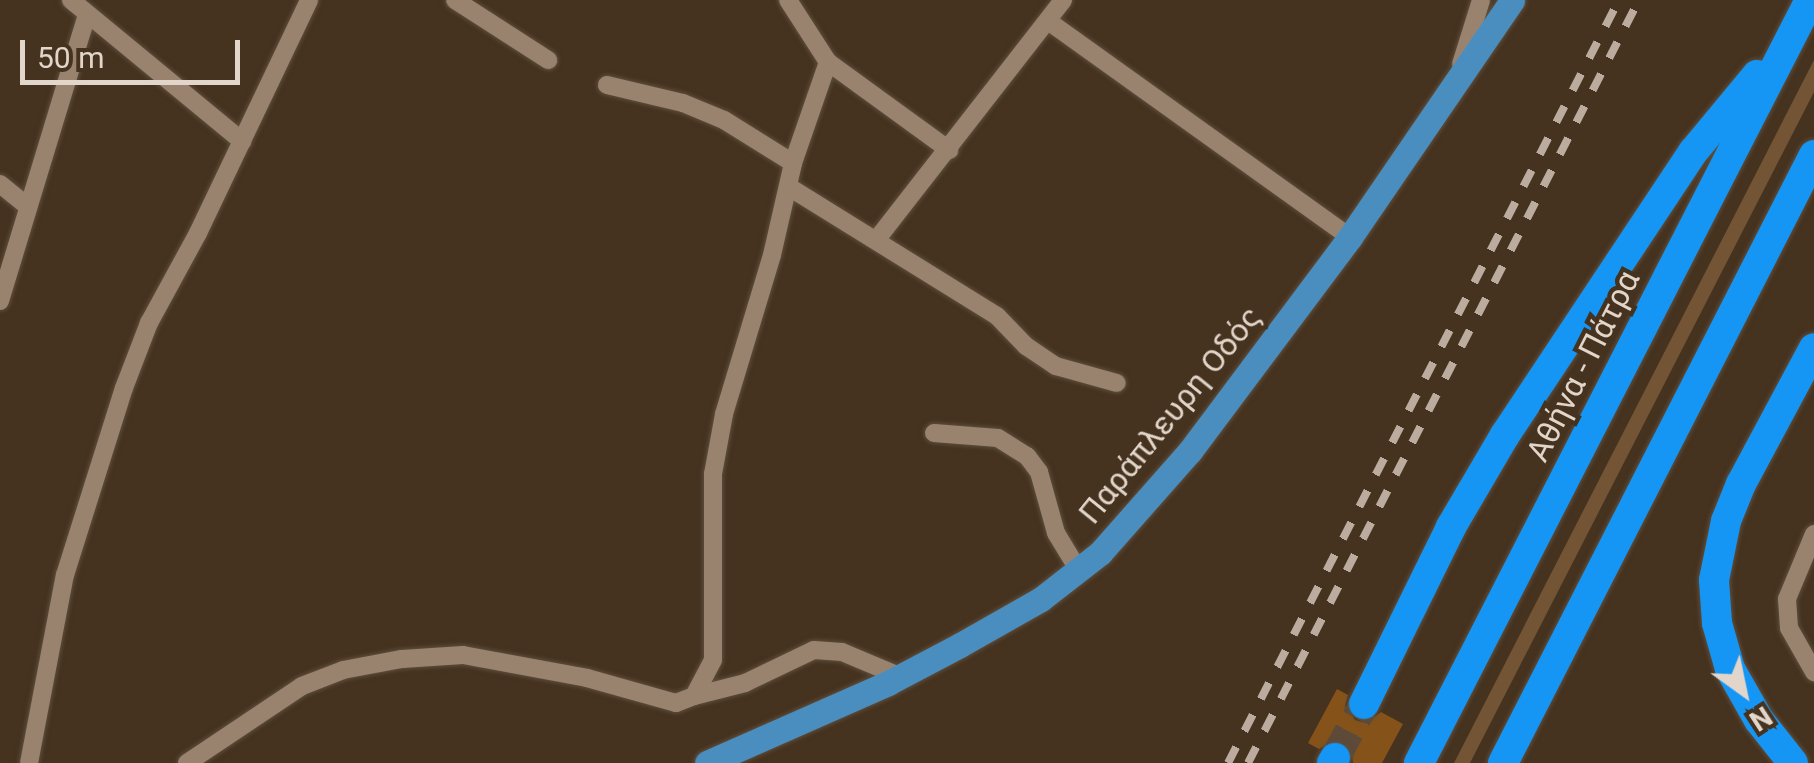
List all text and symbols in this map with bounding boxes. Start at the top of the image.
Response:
scale bar [25,20,245,82]
text: 50 m [37,40,104,75]
street label: Αθήνα - Πάτρα [1518,264,1648,468]
street label: Παράπλευρη Οδός [1071,299,1269,531]
north arrow [1694,643,1794,743]
text: N [1743,699,1778,738]

